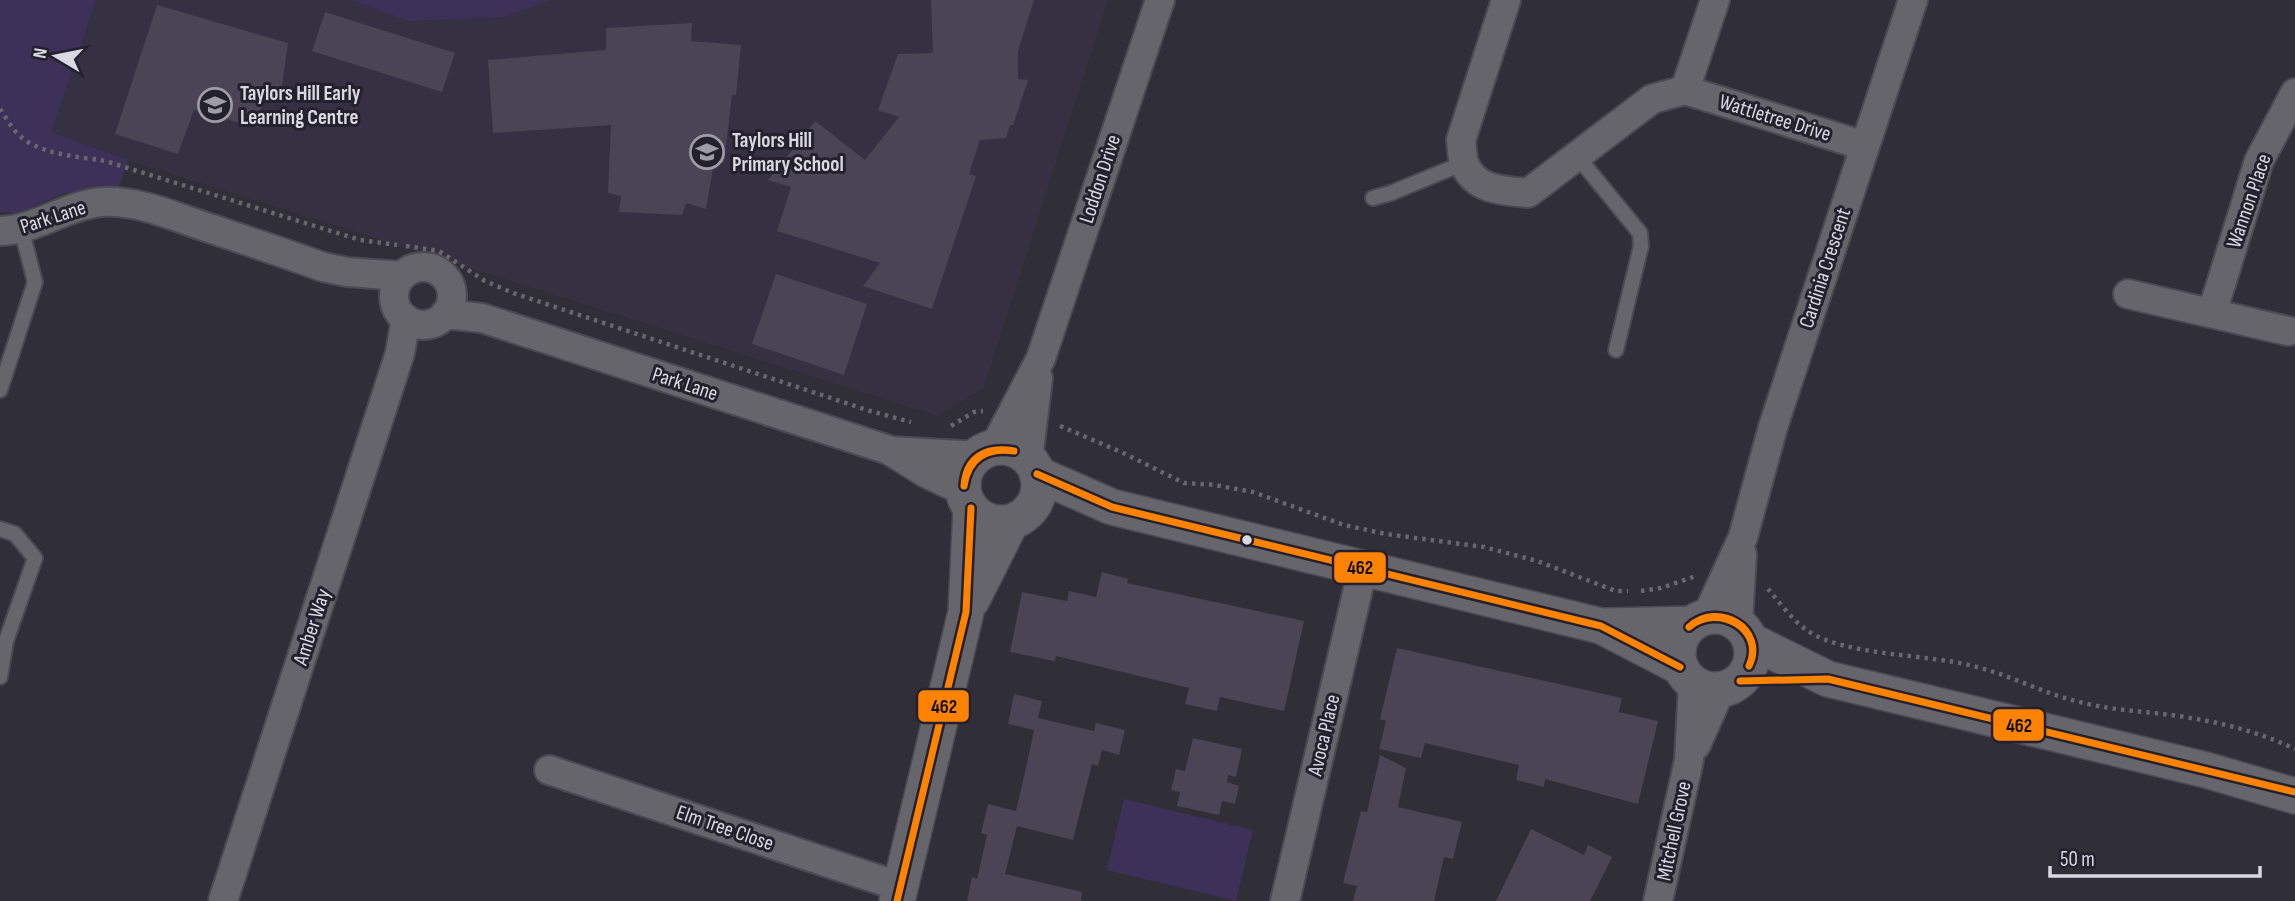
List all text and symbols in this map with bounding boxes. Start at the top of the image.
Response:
north arrow [21,21,91,91]
text: N [29,46,53,60]
place label: Taylors Hill Early Learning Centre [240,81,361,130]
school or university icon: Taylors Hill Early Learning Centre [196,86,234,124]
street label: Wattletree Drive [1716,89,1834,147]
place label: Taylors Hill Primary School [732,128,844,177]
street label: Loddon Drive [1074,132,1126,226]
school or university icon: Taylors Hill Primary School [688,133,726,171]
street label: Wannon Place [2221,151,2277,251]
street label: Park Lane [17,195,89,239]
street label: Cardinia Crescent [1794,205,1856,331]
street label: Park Lane [649,362,721,406]
unlabelled marker [1240,533,1254,547]
line badge: 462 [1333,551,1387,584]
text: 462 [1347,557,1373,580]
street label: Amber Way [288,586,336,669]
line badge: 462 [917,689,970,723]
street label: Avoca Place [1302,692,1345,779]
text: 462 [931,696,957,719]
line badge: 462 [1992,708,2045,742]
text: 462 [2006,715,2032,738]
street label: Mitchell Grove [1651,779,1697,883]
street label: Elm Tree Close [673,800,777,856]
scale bar [2050,834,2260,878]
text: 50 m [2060,847,2095,872]

